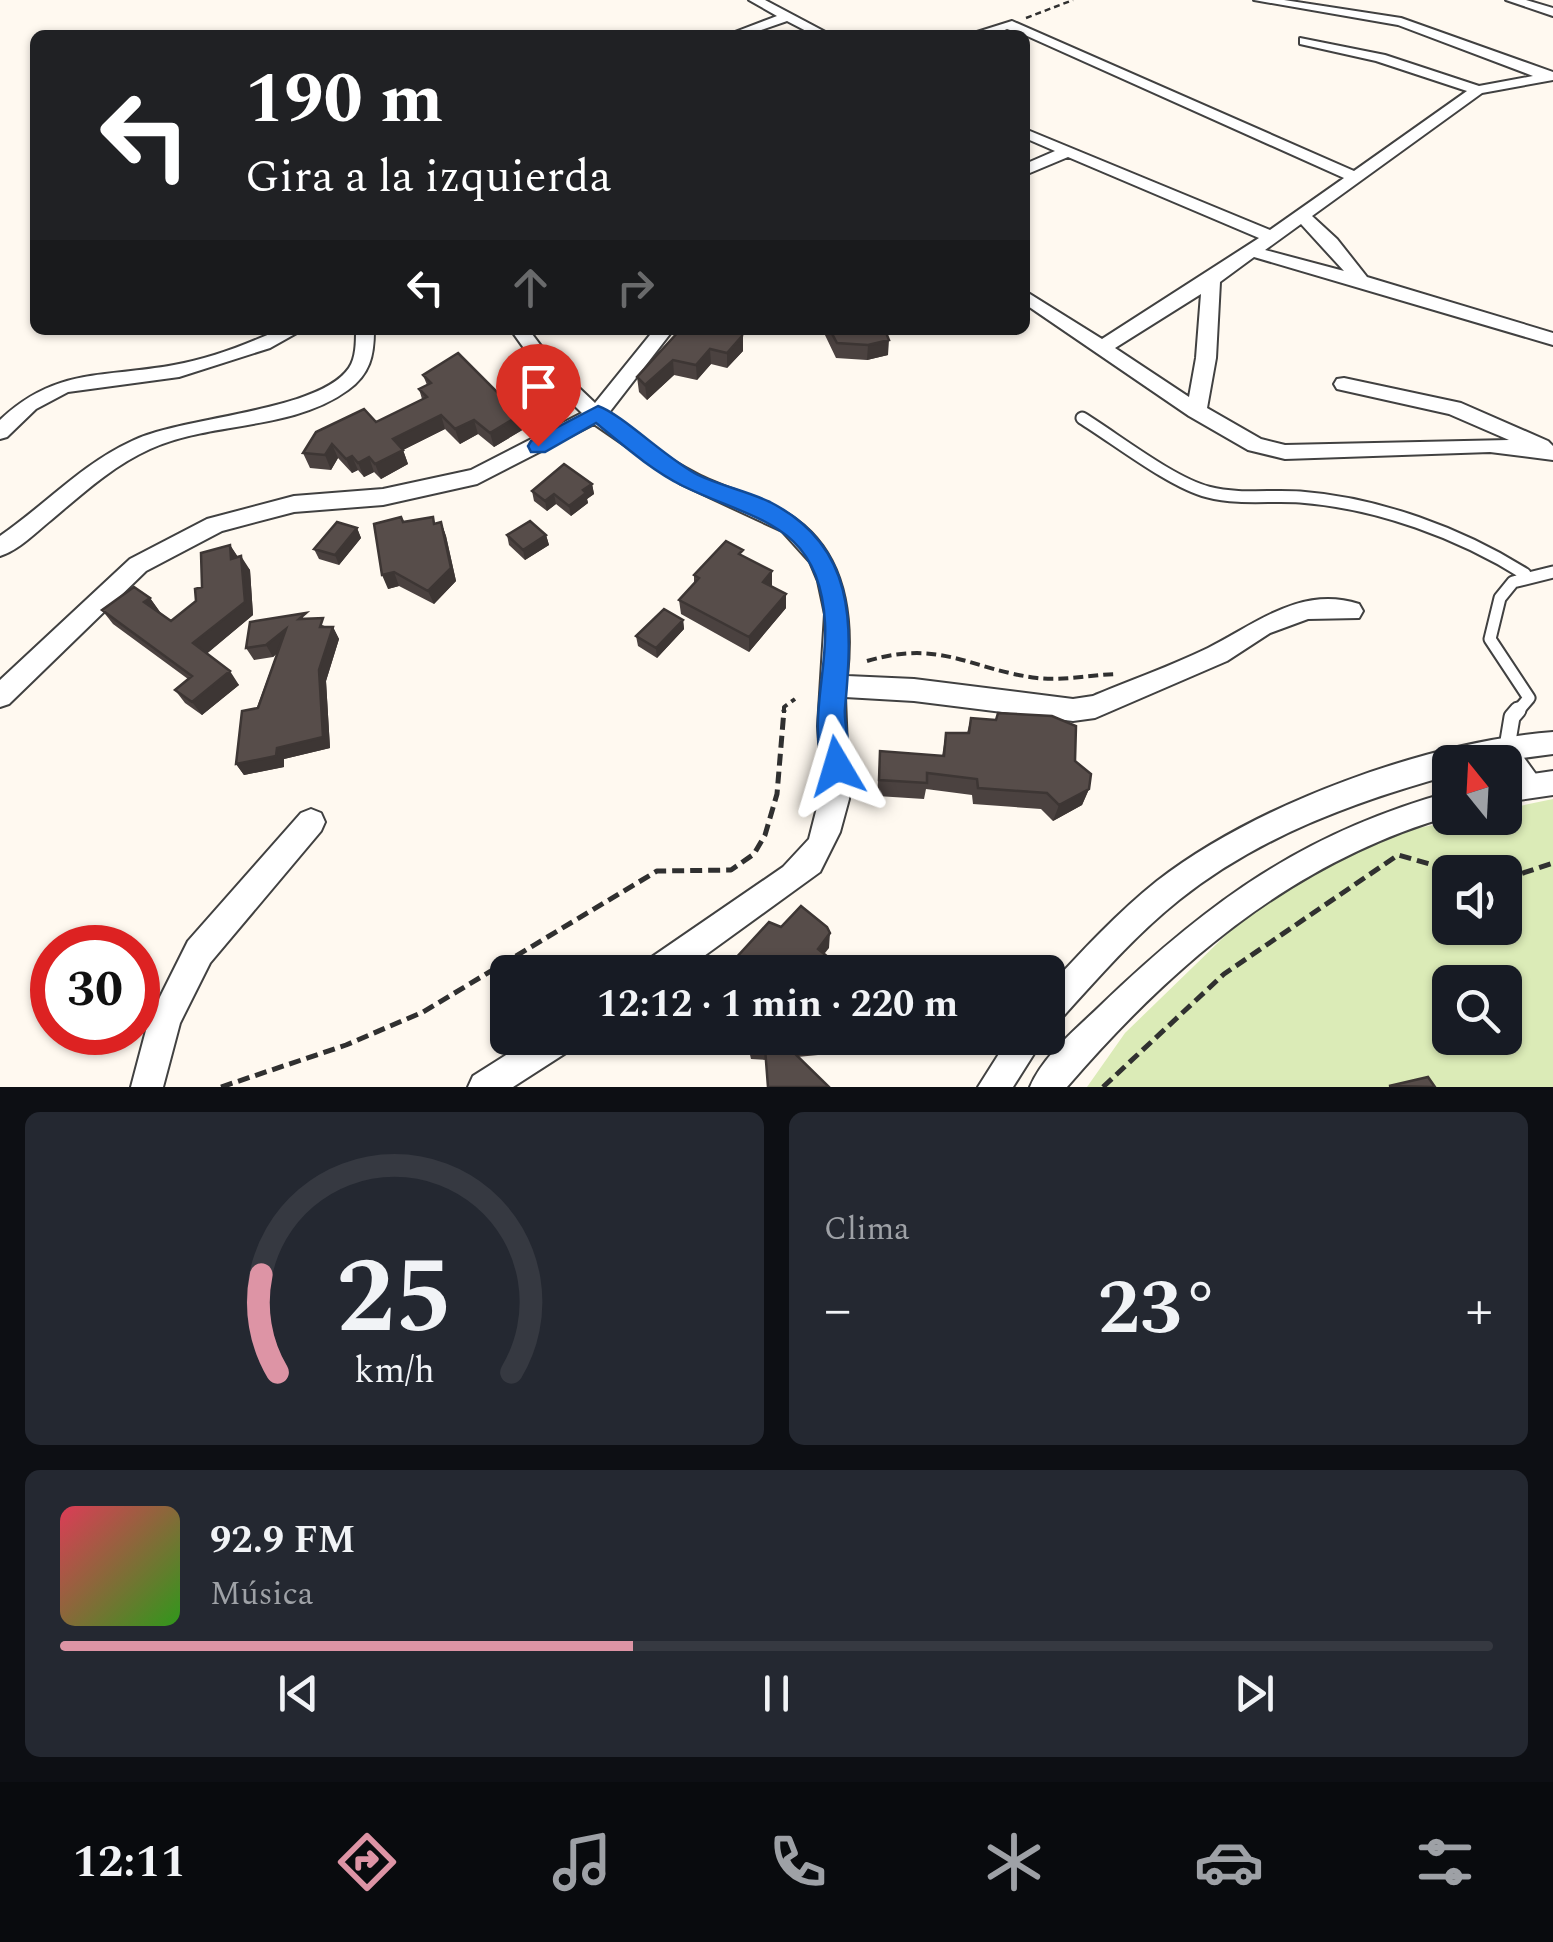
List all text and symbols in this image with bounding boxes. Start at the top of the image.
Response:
text: 190 m [245,47,443,153]
icon: left [80,70,210,200]
text: Gira a la izquierda [245,143,612,212]
icon: left [398,260,453,315]
icon: ahead [503,260,558,315]
icon: right [608,260,663,315]
pin [496,344,581,447]
icon: arrive [511,359,566,414]
position arrow [785,714,889,818]
north arrow [1432,745,1522,835]
map controls [1432,745,1522,1055]
button: sound [1432,855,1522,945]
speed limit sign: 30 [30,925,160,1055]
button: search [1432,965,1522,1055]
text: 12:12 · 1 min · 220 m [597,976,958,1034]
text: Clima [824,1205,910,1254]
text: 25 [336,1220,453,1378]
text: 23° [1098,1253,1219,1367]
text: − [824,1269,852,1352]
text: + [1465,1269,1493,1352]
text: km/h [354,1344,435,1399]
text: 92.9 FM [210,1512,355,1570]
text: Música [210,1570,313,1619]
icon: previous [271,1666,326,1721]
icon: pause [749,1666,804,1721]
icon: next [1227,1666,1282,1721]
icon: directions [332,1827,402,1897]
icon: music [547,1827,617,1897]
icon: phone [763,1827,833,1897]
icon: climate [979,1827,1049,1897]
icon: car [1194,1827,1264,1897]
icon: filters [1410,1827,1480,1897]
text: 12:11 [73,1828,186,1897]

